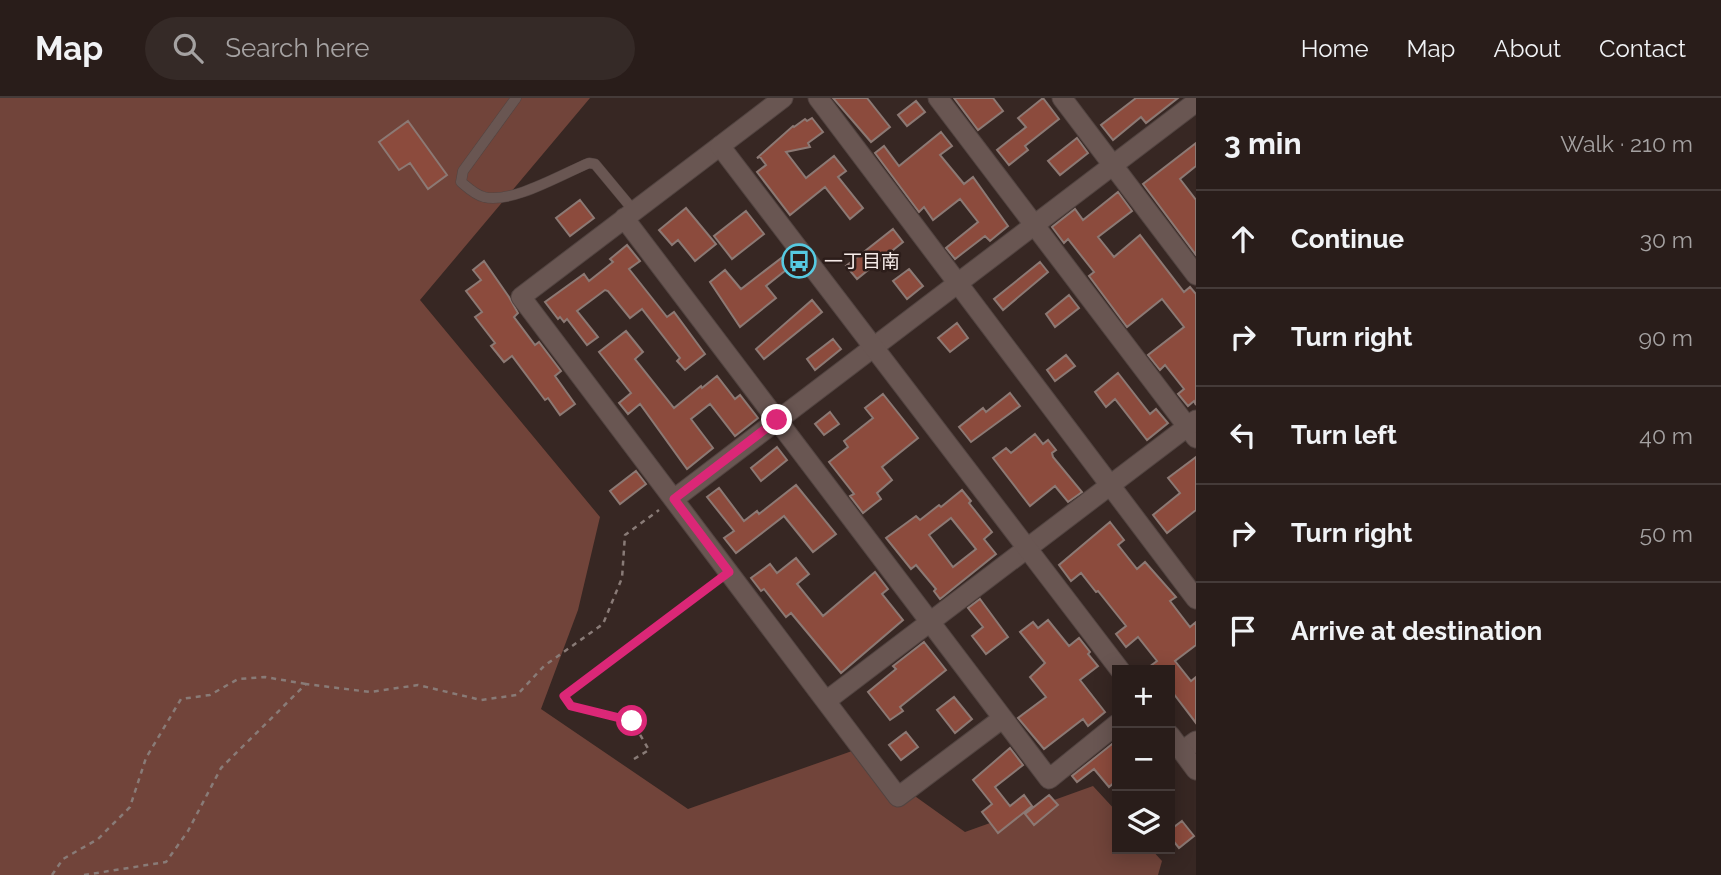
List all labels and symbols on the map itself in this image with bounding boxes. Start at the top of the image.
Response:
bus stop icon: 一丁目南 [780,242,818,280]
place label: 一丁目南 [824,250,900,272]
route end [761,404,792,435]
route start [616,705,647,736]

